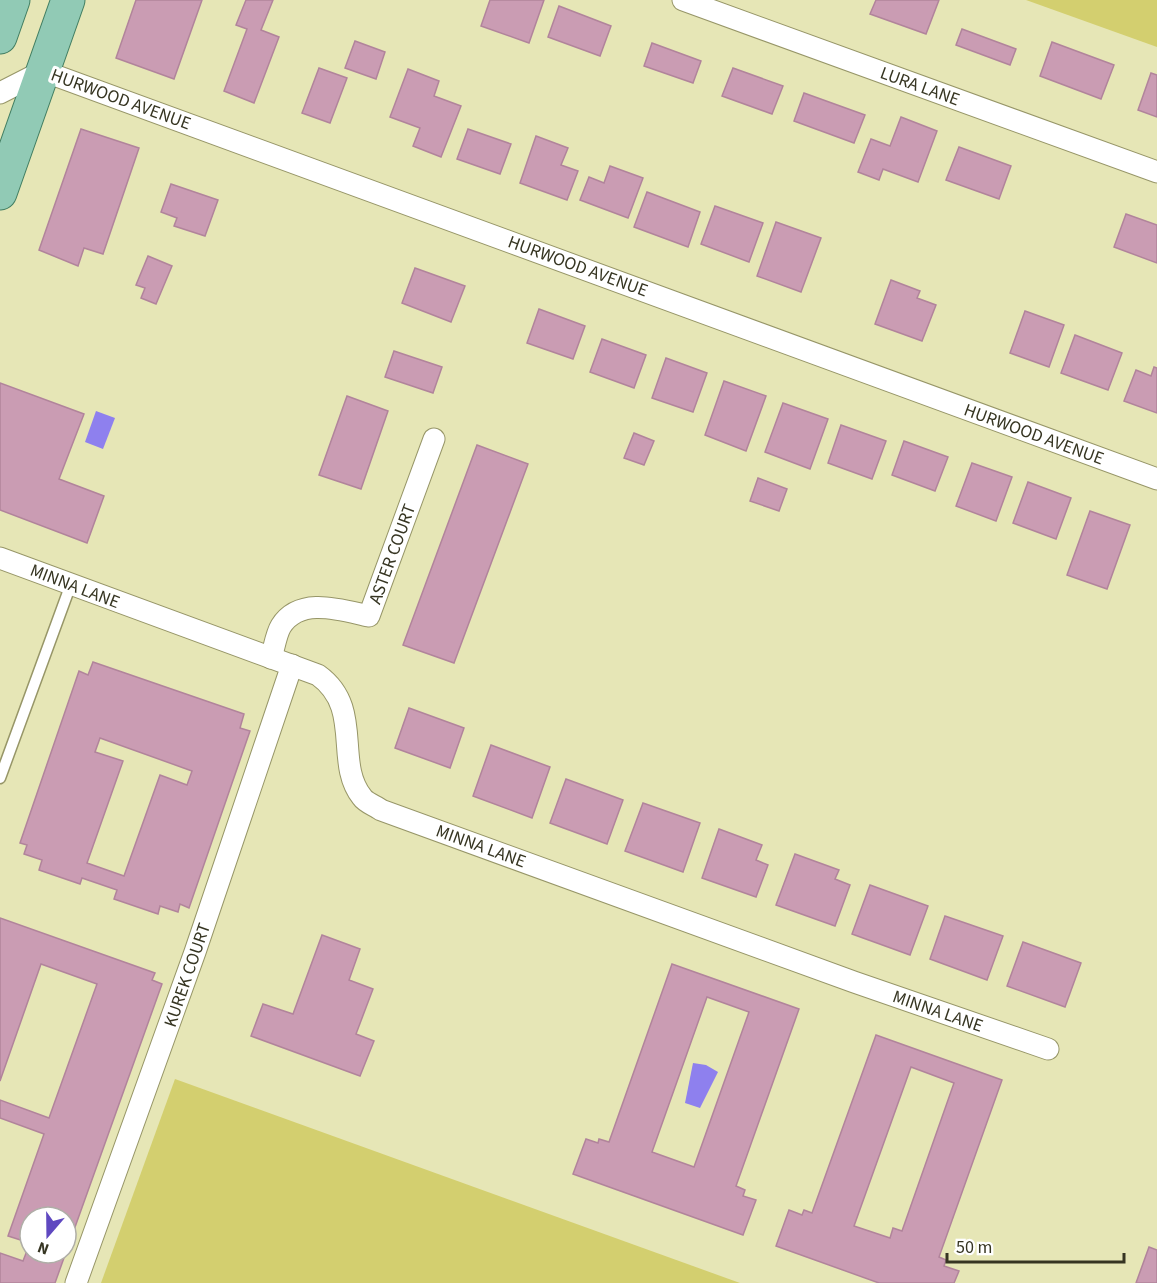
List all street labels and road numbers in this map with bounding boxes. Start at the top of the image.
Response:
street label: LURA LANE [877,61,963,112]
street label: HURWOOD AVENUE [47,63,194,136]
street label: HURWOOD AVENUE [504,230,651,303]
street label: HURWOOD AVENUE [960,398,1107,471]
street label: ASTER COURT [363,500,422,608]
street label: MINNA LANE [26,558,123,615]
street label: MINNA LANE [432,819,529,874]
street label: KUREK COURT [158,919,217,1031]
street label: MINNA LANE [889,984,986,1039]

